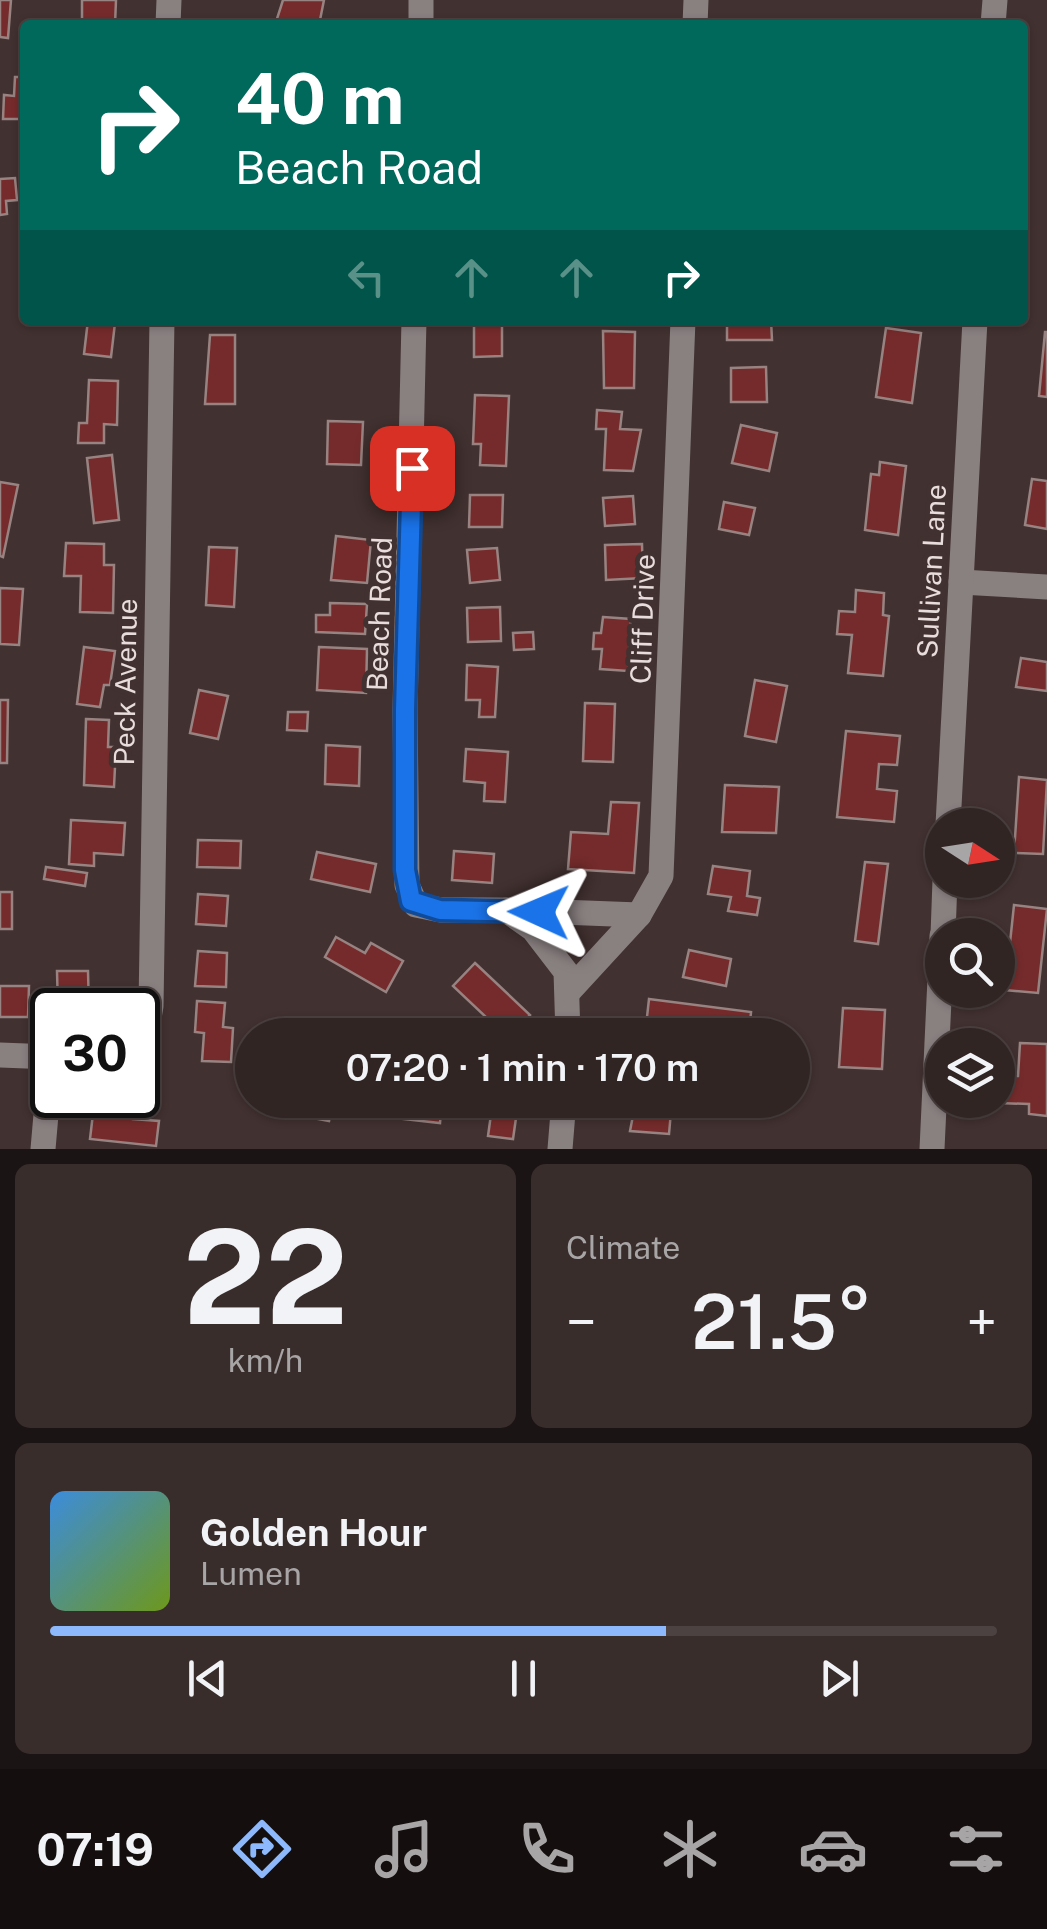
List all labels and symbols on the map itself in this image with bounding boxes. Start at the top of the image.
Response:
pin [370,426,455,511]
street label: Sullivan Lane [910,483,952,659]
street label: Beach Road [360,536,398,692]
street label: Cliff Drive [623,554,661,684]
street label: Peck Avenue [107,598,143,766]
north arrow [925,808,1015,898]
position arrow [487,860,591,964]
speed limit sign: 30 [30,988,160,1118]

